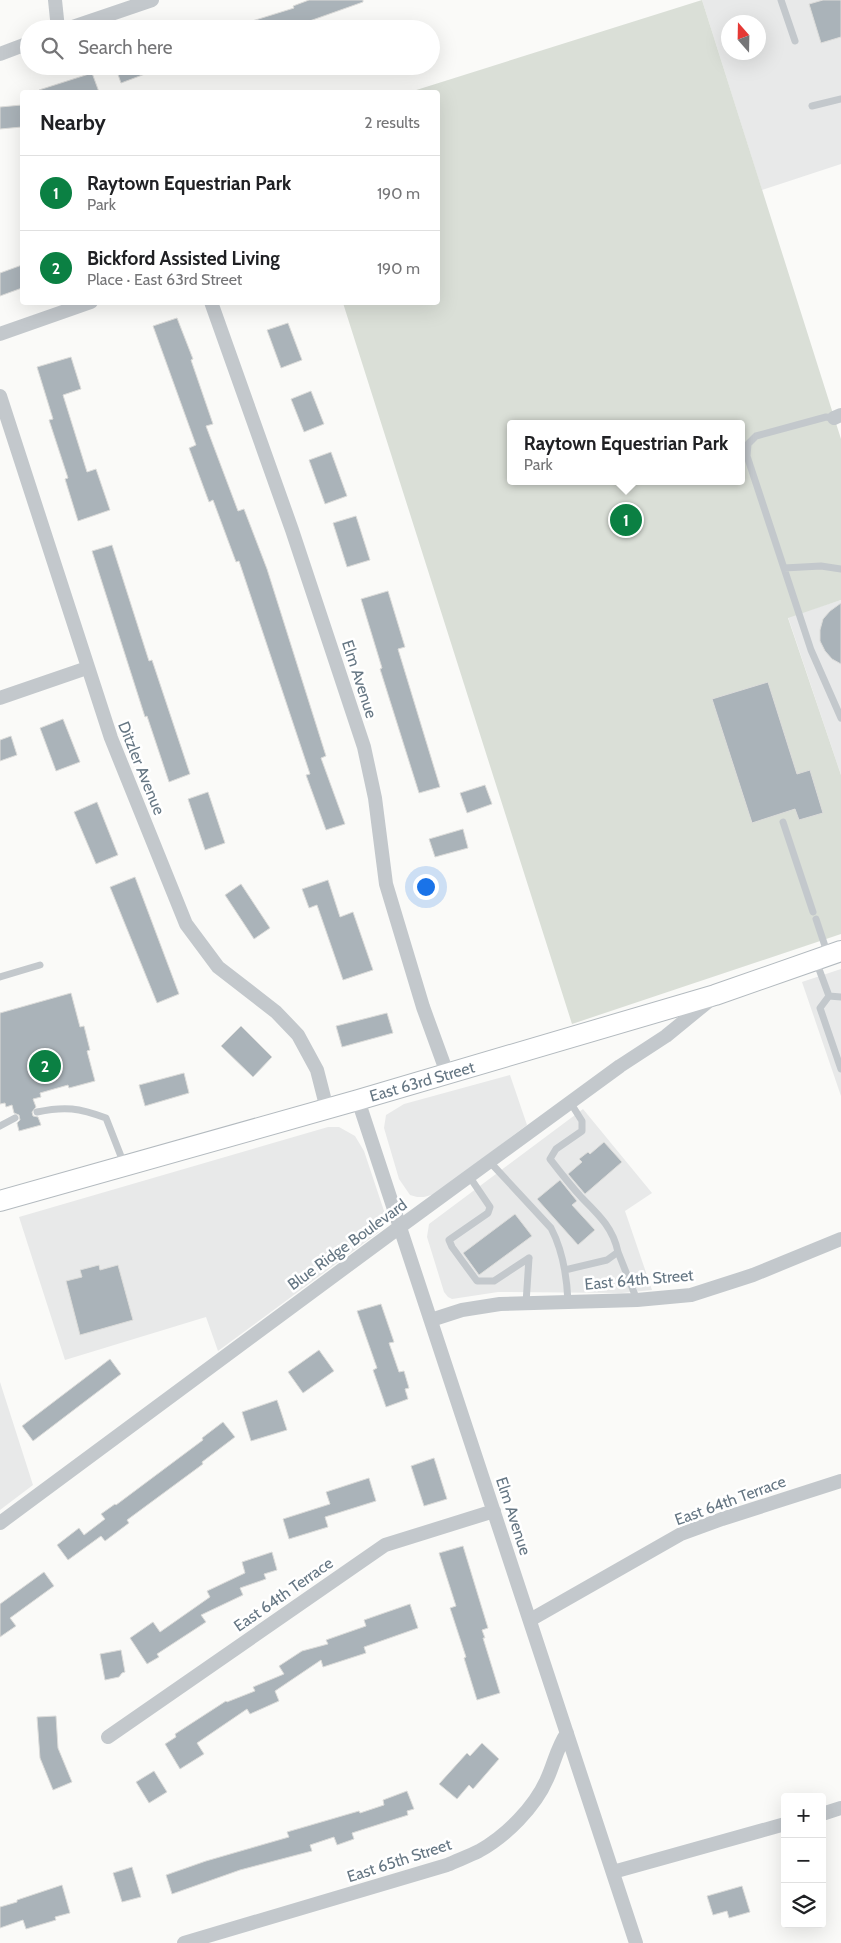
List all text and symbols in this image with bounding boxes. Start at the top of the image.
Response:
north arrow [721,15,766,60]
search box [20,20,440,75]
icon: search [38,34,66,62]
text: Search here [78,36,172,59]
text: Nearby [40,110,106,135]
text: 2 results [364,113,420,132]
text: Raytown Equestrian Park [87,172,291,195]
text: 1 [53,184,59,203]
text: 190 m [377,184,420,203]
text: Park [87,195,116,214]
text: Bickford Assisted Living [87,247,280,270]
text: 2 [52,259,60,278]
text: 190 m [377,259,420,278]
text: Place · East 63rd Street [87,270,242,289]
popup [507,420,745,485]
text: Raytown Equestrian Park [524,432,728,455]
text: Park [524,455,553,474]
pin: 1 [610,501,642,539]
street label: Elm Avenue [338,638,381,721]
street label: Ditzler Avenue [114,719,169,818]
your location [413,874,439,900]
pin: 2 [29,1047,61,1085]
street label: East 63rd Street [367,1057,477,1106]
street label: Blue Ridge Boulevard [284,1195,411,1294]
street label: East 64th Street [584,1265,695,1294]
street label: East 64th Terrace [672,1472,788,1529]
street label: Elm Avenue [492,1475,535,1558]
street label: East 64th Terrace [230,1553,337,1636]
map controls [781,1793,826,1928]
button: + [781,1793,826,1838]
street label: East 65th Street [345,1834,454,1886]
button: − [781,1838,826,1883]
button: layers [781,1883,826,1928]

